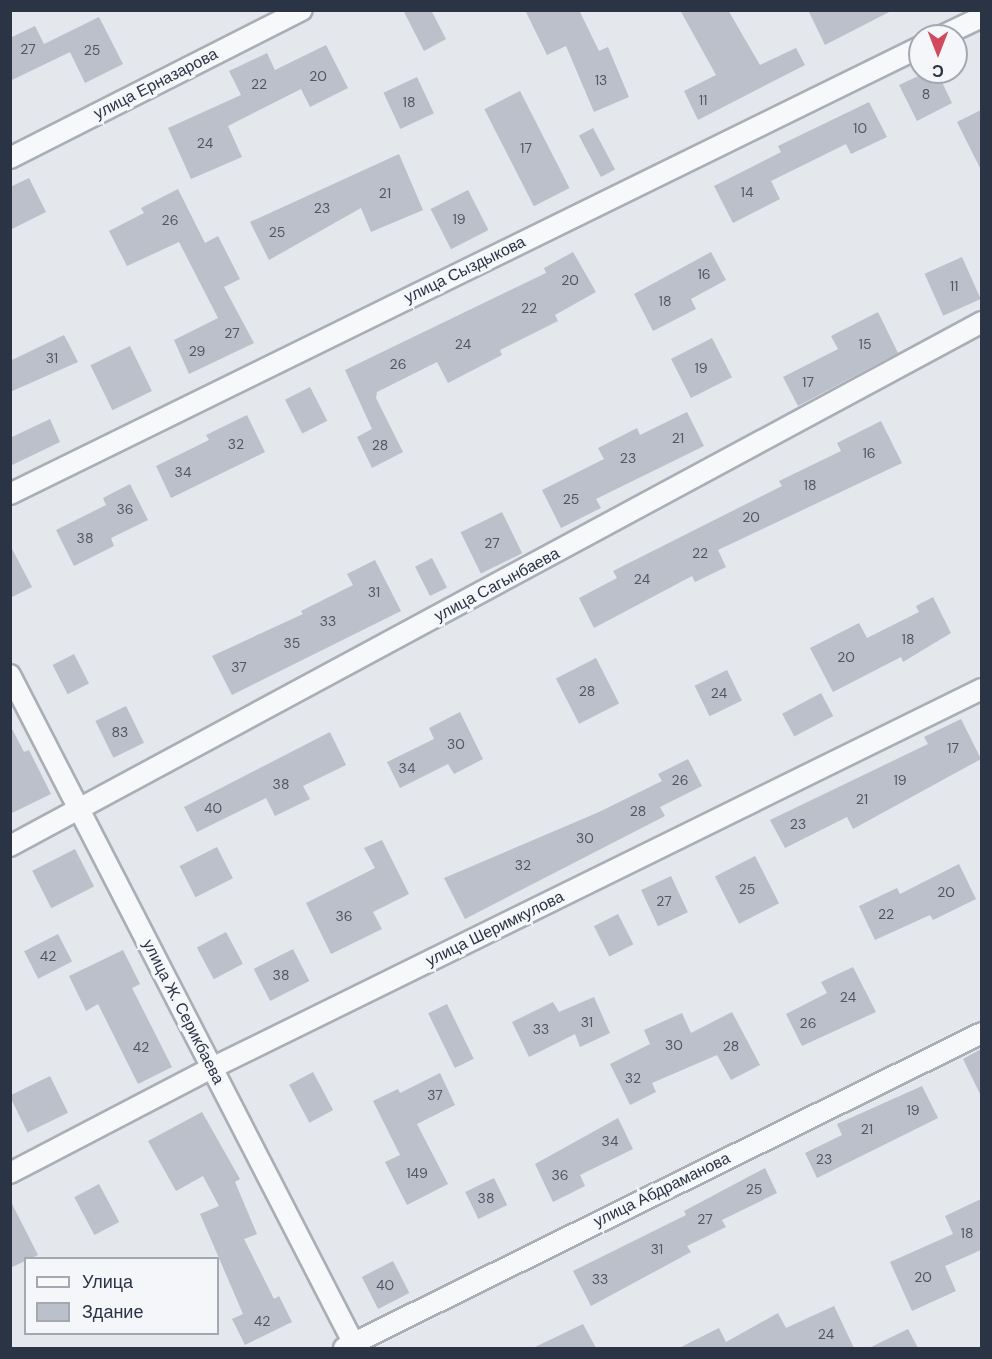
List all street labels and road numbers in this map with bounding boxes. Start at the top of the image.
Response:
street label: улица Ерназарова [91,44,221,124]
street label: улица Сыздыкова [401,232,529,308]
street label: улица Сагынбаева [431,544,563,626]
street label: улица Шеримкулова [423,887,567,971]
street label: улица Ж. Серикбаева [138,936,228,1088]
street label: улица Абдраманова [591,1149,733,1231]

